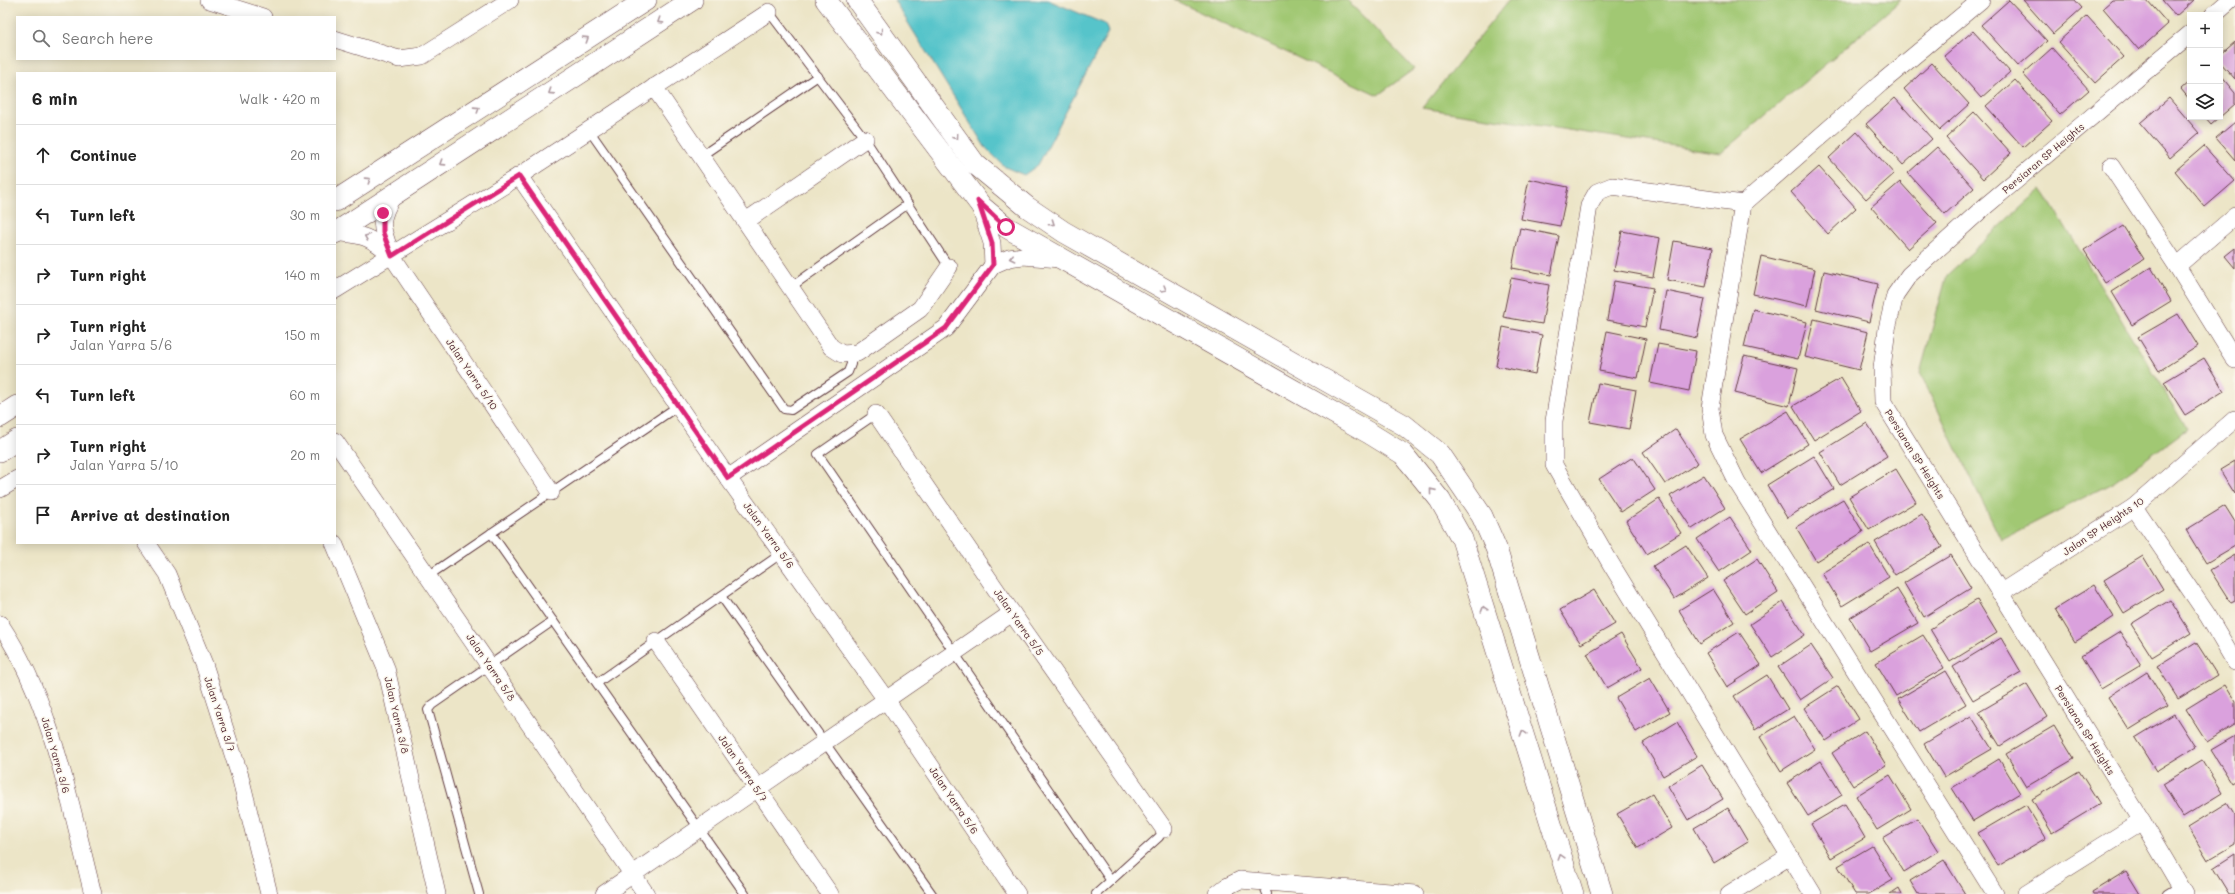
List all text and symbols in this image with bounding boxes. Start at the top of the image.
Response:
map controls [2187,12,2223,120]
button: + [2187,12,2223,48]
search box [16,16,336,60]
one-way arrow [657,16,664,24]
icon: search [30,27,52,49]
one-way arrow [875,27,882,34]
text: Search here [62,28,153,48]
one-way arrow [582,36,589,43]
button: − [2187,48,2223,84]
button: layers [2187,84,2223,120]
text: 6 min [32,87,77,109]
one-way arrow [548,87,555,95]
text: Walk · 420 m [239,90,320,107]
one-way arrow [473,106,480,114]
street label: Persiaran SP Heights [1999,119,2087,197]
one-way arrow [951,133,959,140]
icon: ahead [32,144,54,166]
text: Continue [70,145,137,165]
text: 20 m [290,146,320,163]
one-way arrow [439,158,446,166]
one-way arrow [364,177,371,184]
icon: left [32,204,54,226]
route end [374,204,392,222]
text: Turn left [70,205,135,225]
text: 30 m [290,206,320,223]
route start [997,218,1015,236]
one-way arrow [1047,218,1054,225]
one-way arrow [363,234,370,242]
one-way arrow [1009,254,1016,262]
icon: right [32,264,54,286]
text: Turn right [70,265,147,285]
text: 140 m [284,266,320,283]
one-way arrow [1160,284,1167,291]
text: Turn right [70,316,147,336]
icon: right [32,324,54,346]
text: 150 m [284,326,320,343]
text: Jalan Yarra 5/6 [70,336,172,353]
street label: Jalan Yarra 5/10 [443,336,501,412]
icon: left [32,384,54,406]
text: Turn left [70,385,135,405]
text: 60 m [290,386,320,403]
street label: Persiaran SP Heights [1882,406,1948,502]
text: Turn right [70,436,147,456]
icon: right [32,444,54,466]
text: 20 m [290,446,320,463]
text: Jalan Yarra 5/10 [70,456,178,473]
one-way arrow [1430,488,1437,495]
street label: Jalan SP Heights 10 [2060,494,2146,558]
street label: Jalan Yarra 5/6 [740,499,798,571]
icon: arrive [32,504,54,526]
text: Arrive at destination [70,505,230,525]
street label: Jalan Yarra 5/5 [991,586,1047,658]
one-way arrow [1480,605,1489,612]
street label: Jalan Yarra 5/8 [463,631,519,703]
street label: Jalan Yarra 3/7 [201,675,239,754]
street label: Jalan Yarra 3/8 [381,675,413,755]
street label: Persiaran SP Heights [2052,682,2118,778]
street label: Jalan Yarra 3/6 [38,715,74,795]
one-way arrow [1519,729,1528,736]
street label: Jalan Yarra 5/7 [715,732,771,805]
street label: Jalan Yarra 5/6 [926,764,982,836]
one-way arrow [1558,853,1566,860]

